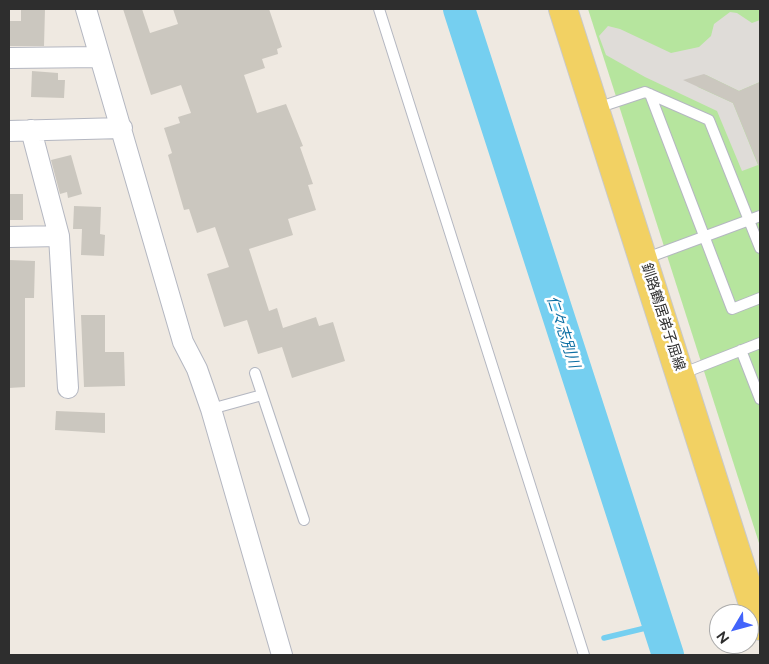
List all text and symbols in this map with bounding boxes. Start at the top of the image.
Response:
street label: 釧路鶴居弟子屈線 [638,261,688,373]
water label: 仁々志別川 [543,294,583,370]
north arrow [709,604,759,654]
text: N [713,628,732,647]

